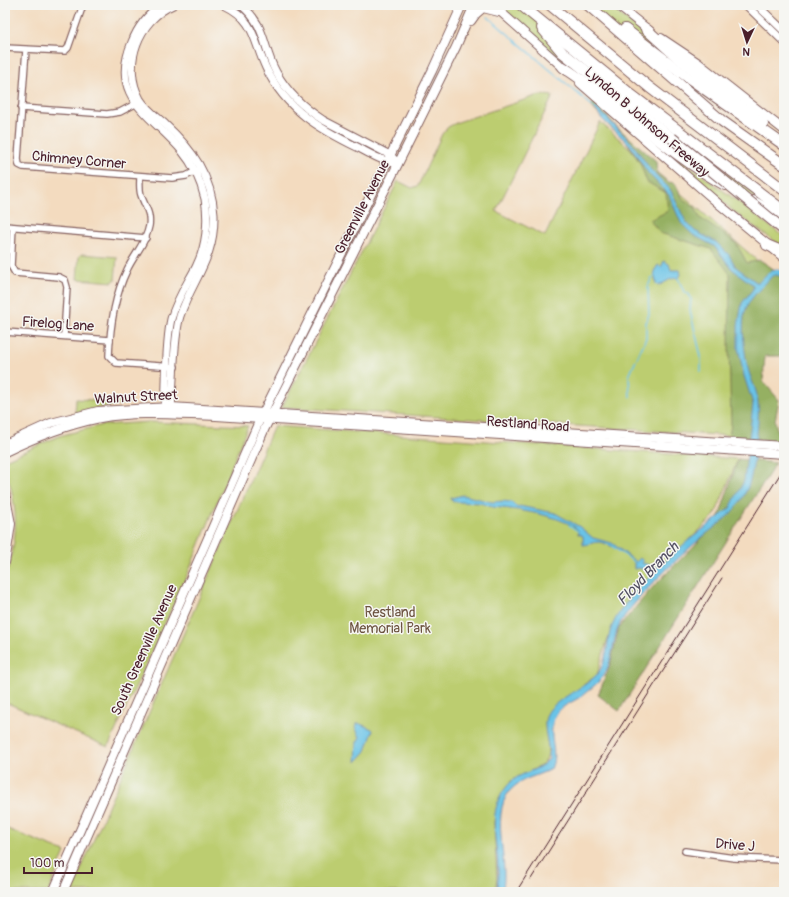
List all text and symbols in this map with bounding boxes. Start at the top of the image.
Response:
north arrow [727,22,767,62]
text: N [742,45,751,58]
street label: Lyndon B Johnson Freeway [581,63,713,181]
street label: Chimney Corner [31,147,127,173]
street label: Greenville Avenue [331,157,393,257]
street label: Firelog Lane [21,313,95,335]
street label: Walnut Street [94,386,178,408]
street label: Restland Road [486,413,570,435]
water label: Floyd Branch [613,538,684,610]
street label: South Greenville Avenue [107,582,181,718]
park label: Restland Memorial Park [349,604,431,637]
street label: Drive J [715,835,756,855]
scale bar [24,849,92,875]
text: 100 m [30,856,65,871]

